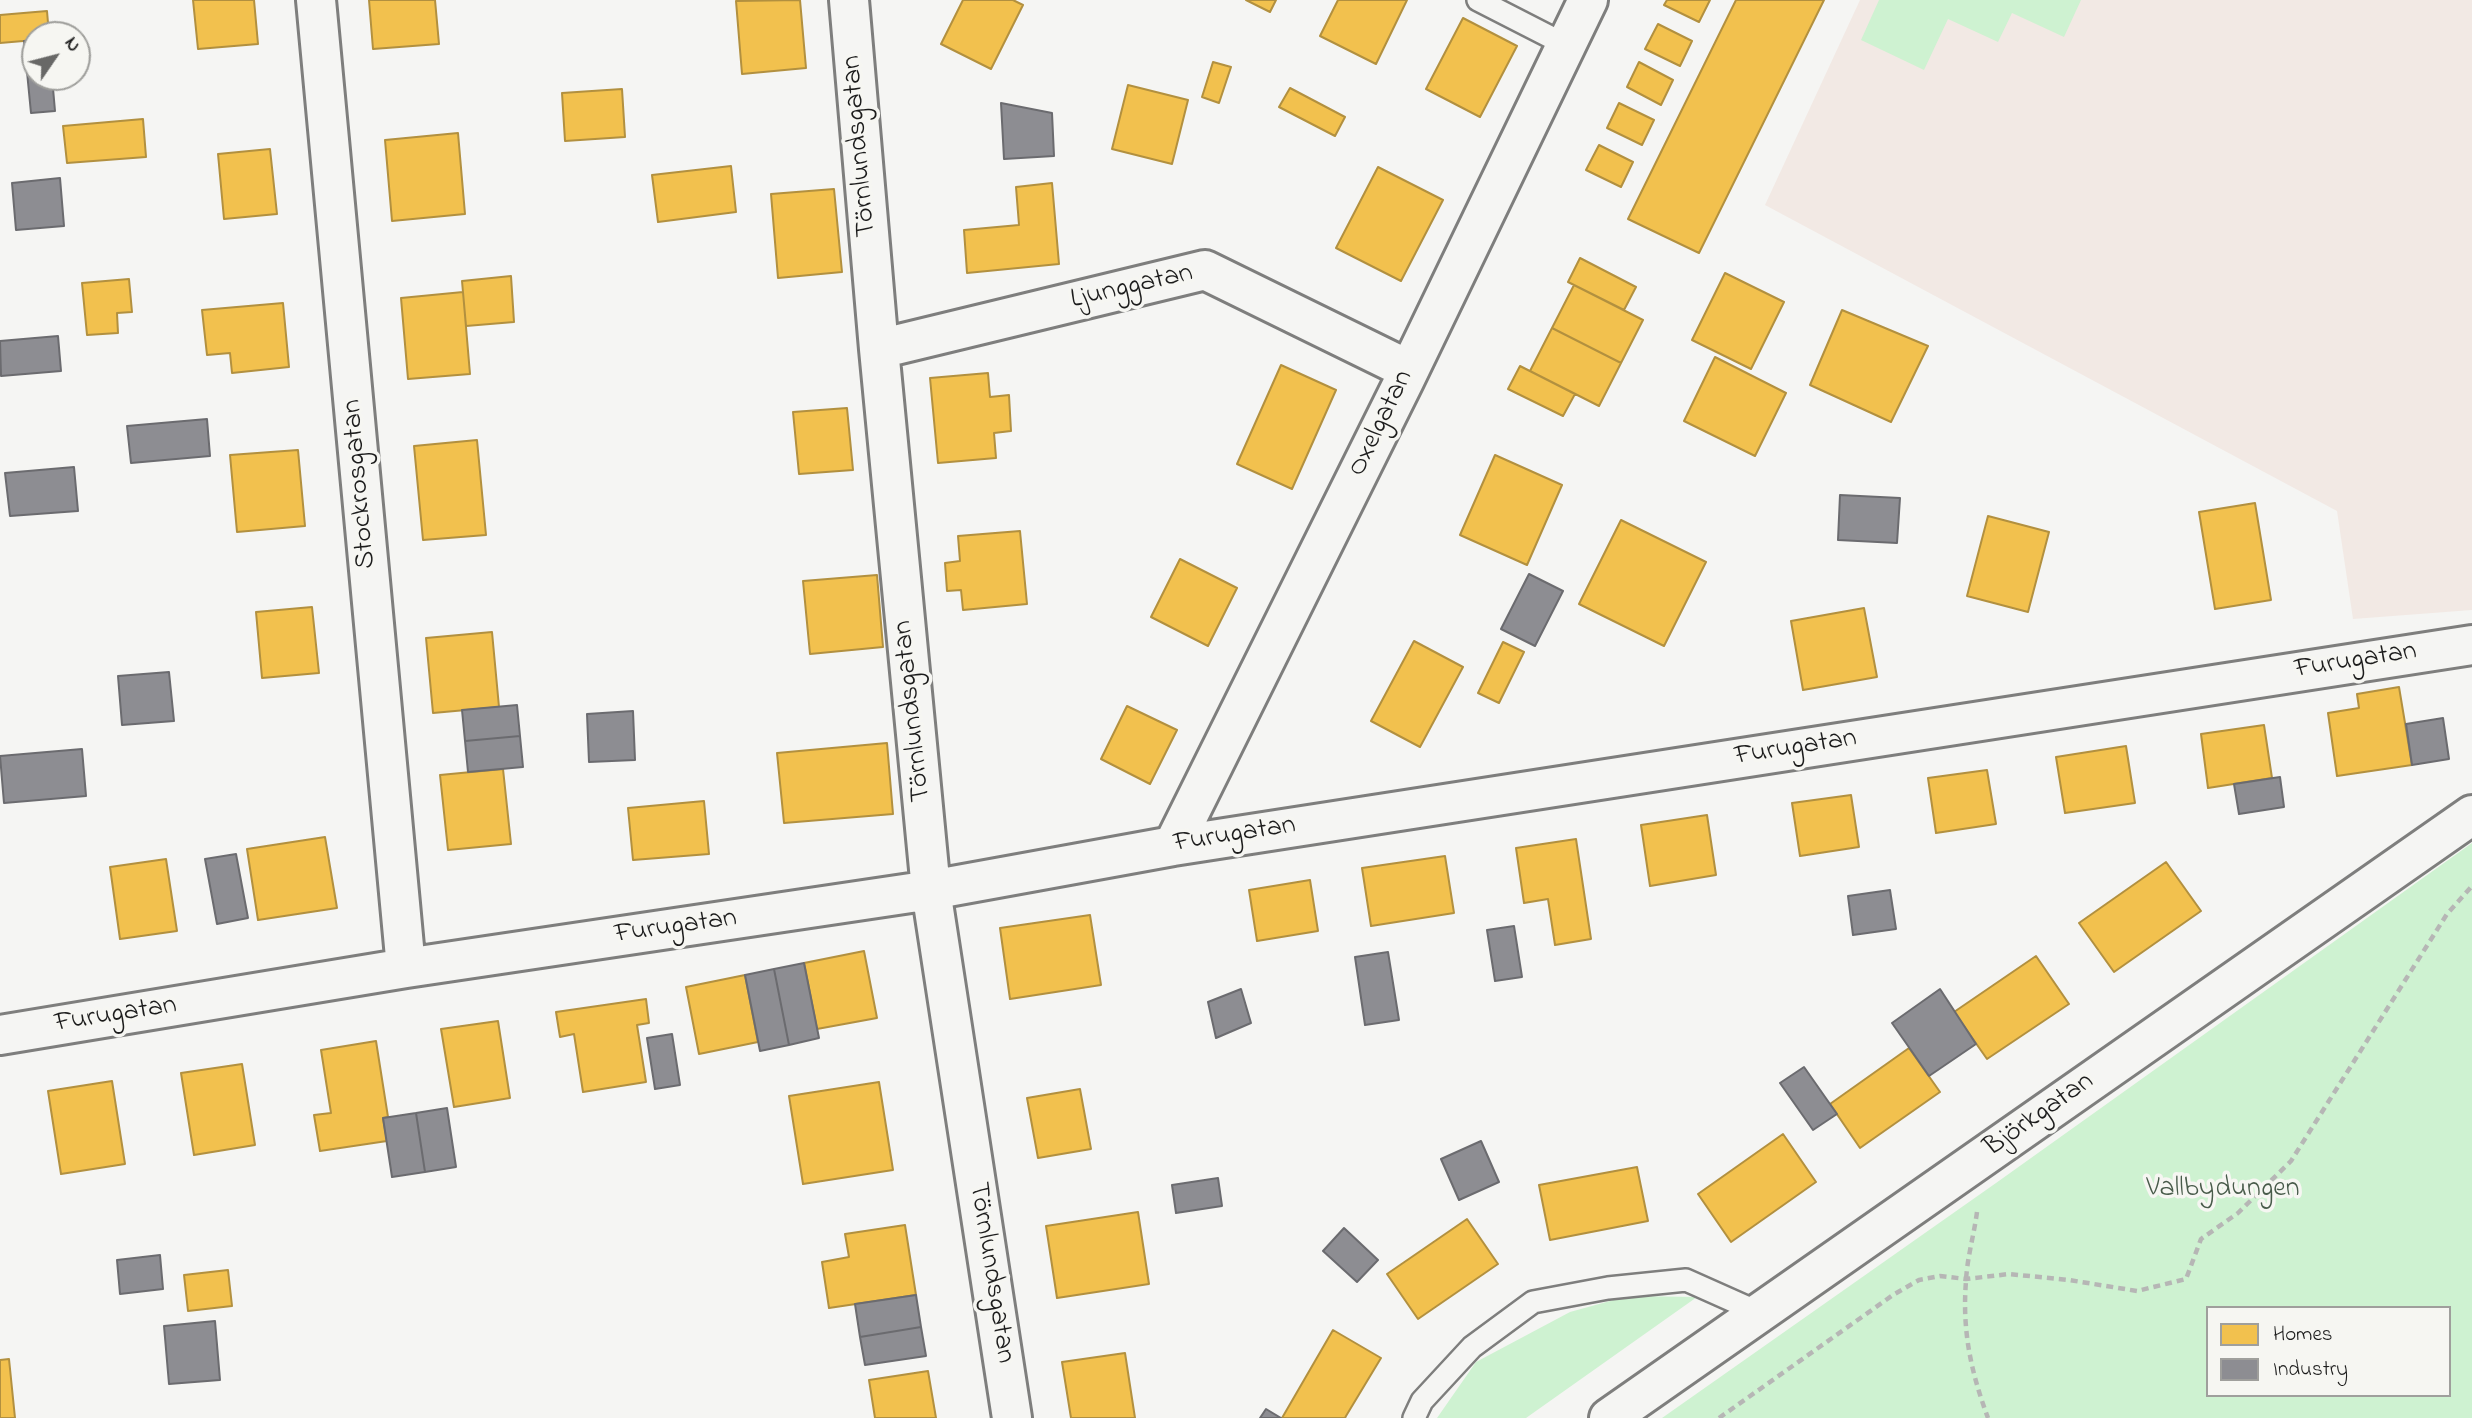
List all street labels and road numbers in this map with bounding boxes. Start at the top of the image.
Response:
street label: Törnlundsgatan [836,54,886,238]
street label: Ljunggatan [1068,258,1196,318]
street label: Oxelgatan [1342,365,1422,483]
street label: Stockrosgatan [337,398,385,570]
street label: Törnlundsgatan [888,619,940,803]
street label: Furugatan [2293,636,2419,688]
street label: Furugatan [1733,723,1859,775]
street label: Furugatan [1172,810,1298,862]
street label: Furugatan [613,903,739,953]
street label: Furugatan [53,990,179,1042]
street label: Björkgatan [1979,1066,2101,1166]
street label: Törnlundsgatan [959,1180,1021,1366]

